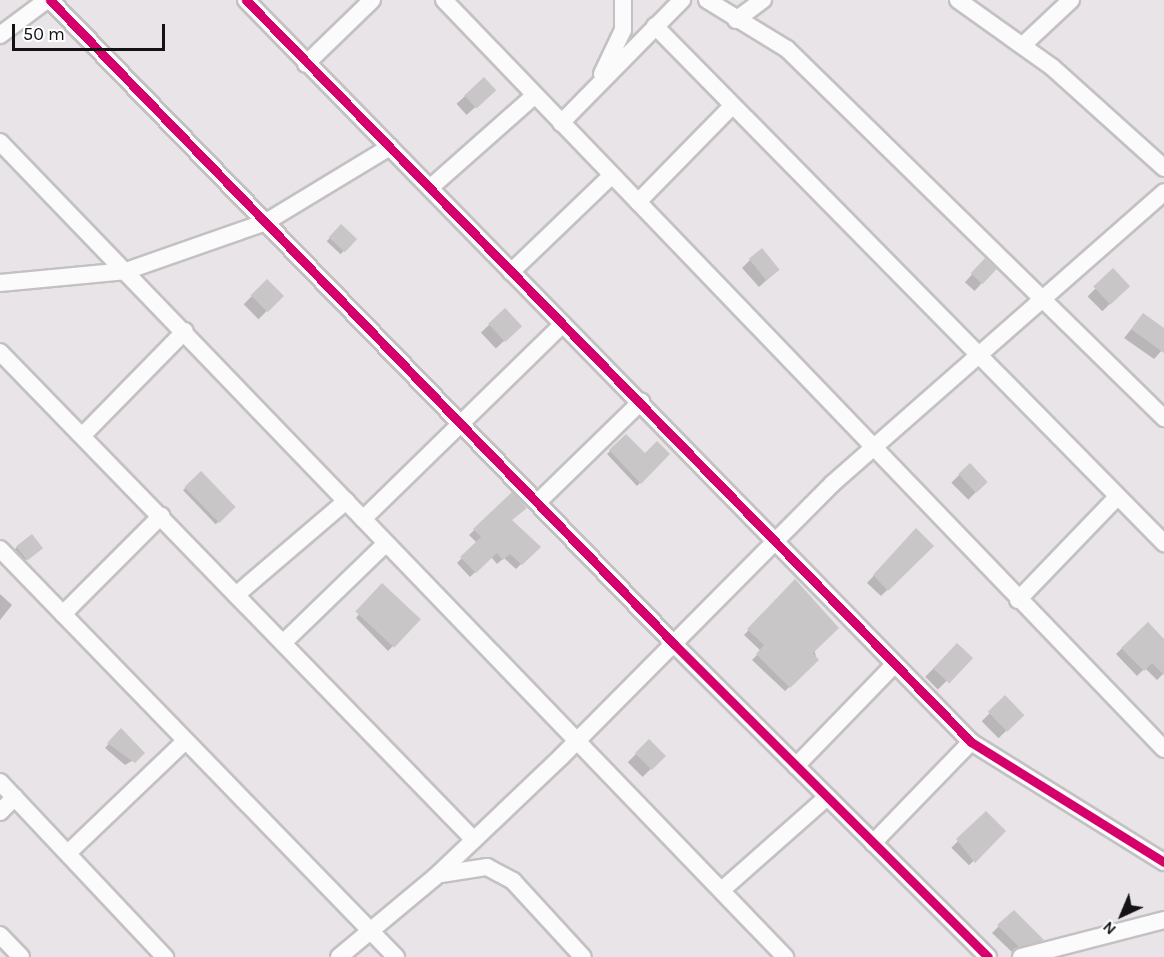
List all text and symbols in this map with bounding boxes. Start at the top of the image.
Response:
scale bar [15,12,168,50]
text: 50 m [23,23,65,45]
north arrow [1092,885,1152,945]
text: N [1098,917,1120,939]

